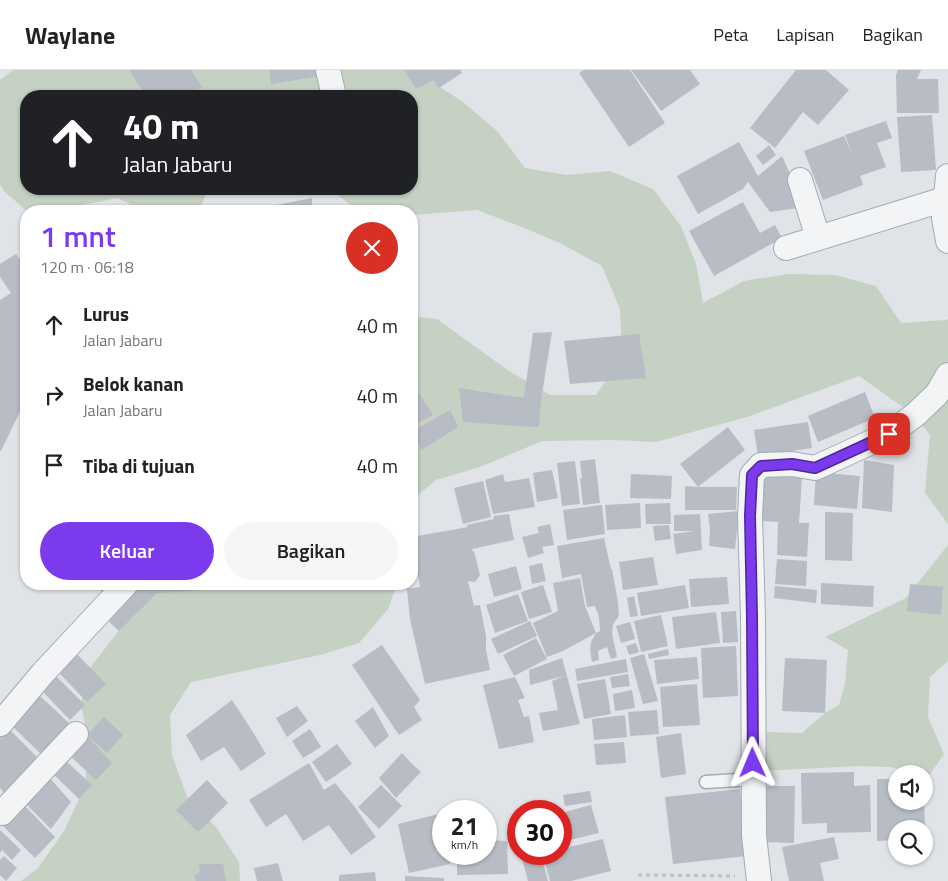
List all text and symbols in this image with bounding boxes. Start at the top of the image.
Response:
text: Waylane [25,17,115,53]
text: Peta [713,21,748,48]
text: Lapisan [776,21,834,48]
text: Bagikan [862,21,923,48]
text: 40 m [123,99,199,153]
icon: ahead [40,110,105,175]
text: Jalan Jabaru [123,147,232,181]
text: 1 mnt [40,213,116,259]
button: close [346,222,398,274]
text: 120 m · 06:18 [40,255,134,279]
text: Lurus [83,299,129,328]
icon: ahead [40,311,68,339]
text: 40 m [357,311,398,340]
text: Jalan Jabaru [83,328,163,352]
text: Belok kanan [83,369,184,398]
icon: right [40,381,68,409]
text: 40 m [357,381,398,410]
text: Jalan Jabaru [83,398,163,422]
pin [868,413,910,455]
icon: arrive [875,420,903,448]
icon: arrive [40,451,68,479]
text: Tiba di tujuan [83,451,195,480]
text: 40 m [357,451,398,480]
button: Keluar [40,522,214,580]
button: Bagikan [224,522,398,580]
position arrow [726,736,778,788]
map controls [888,765,933,865]
button: sound [888,765,933,810]
speed limit sign: 30 [507,800,572,865]
text: 21 [450,807,479,845]
button: search [888,820,933,865]
text: km/h [451,835,478,854]

